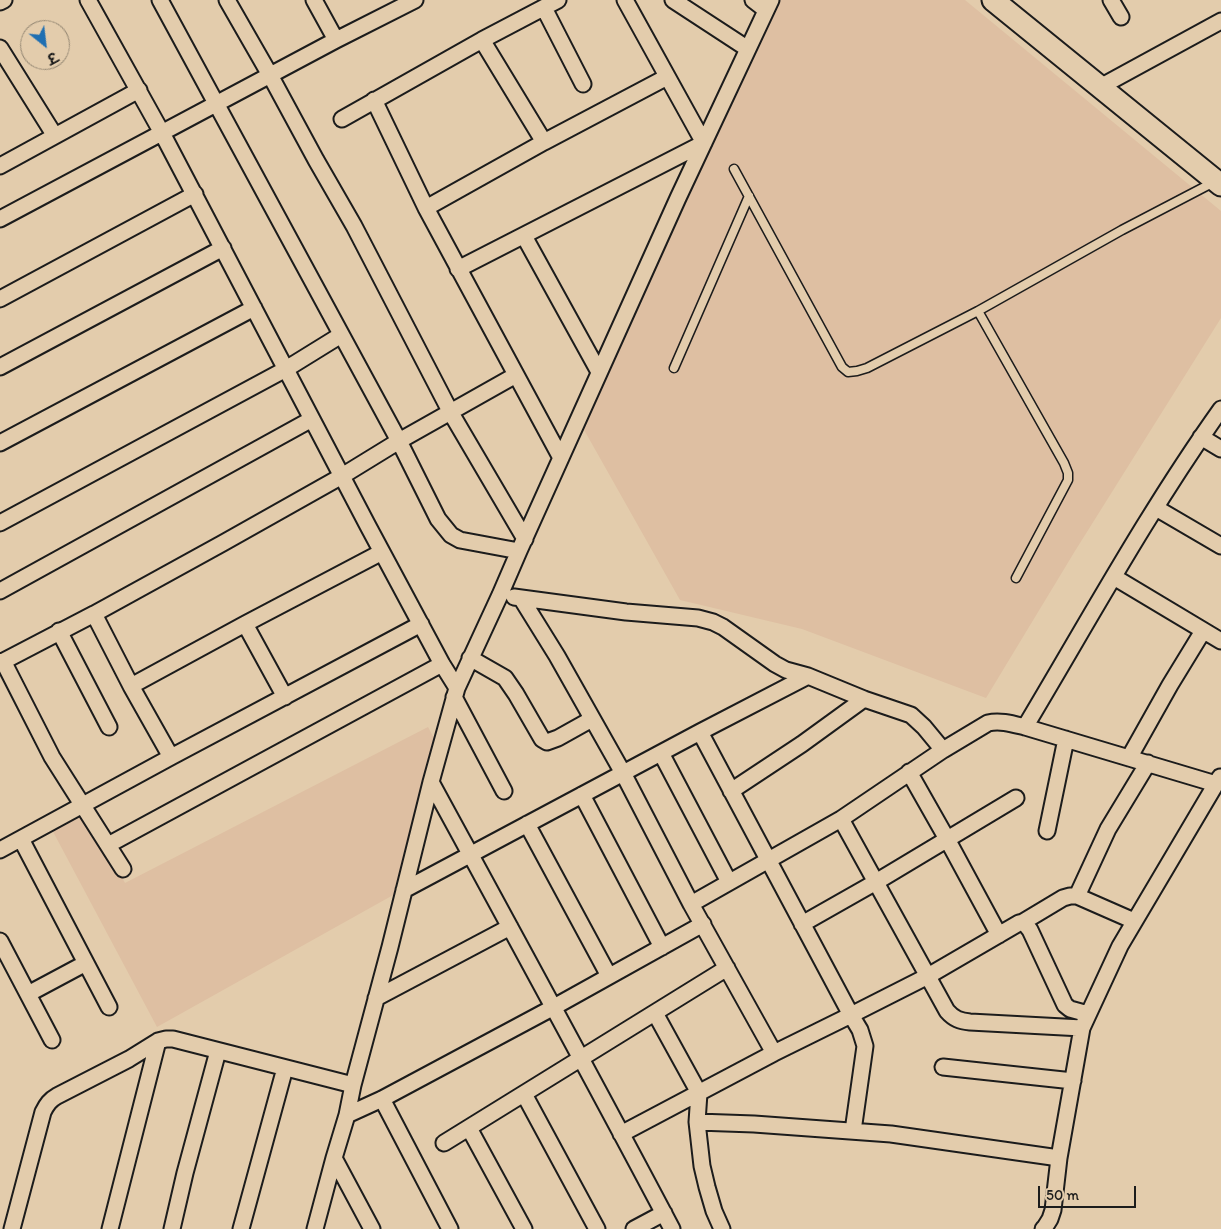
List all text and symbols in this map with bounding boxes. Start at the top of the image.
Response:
north arrow [20,20,70,70]
text: उ [44,48,60,67]
scale bar [1041,1176,1138,1208]
text: 50 m [1046,1186,1079,1204]

